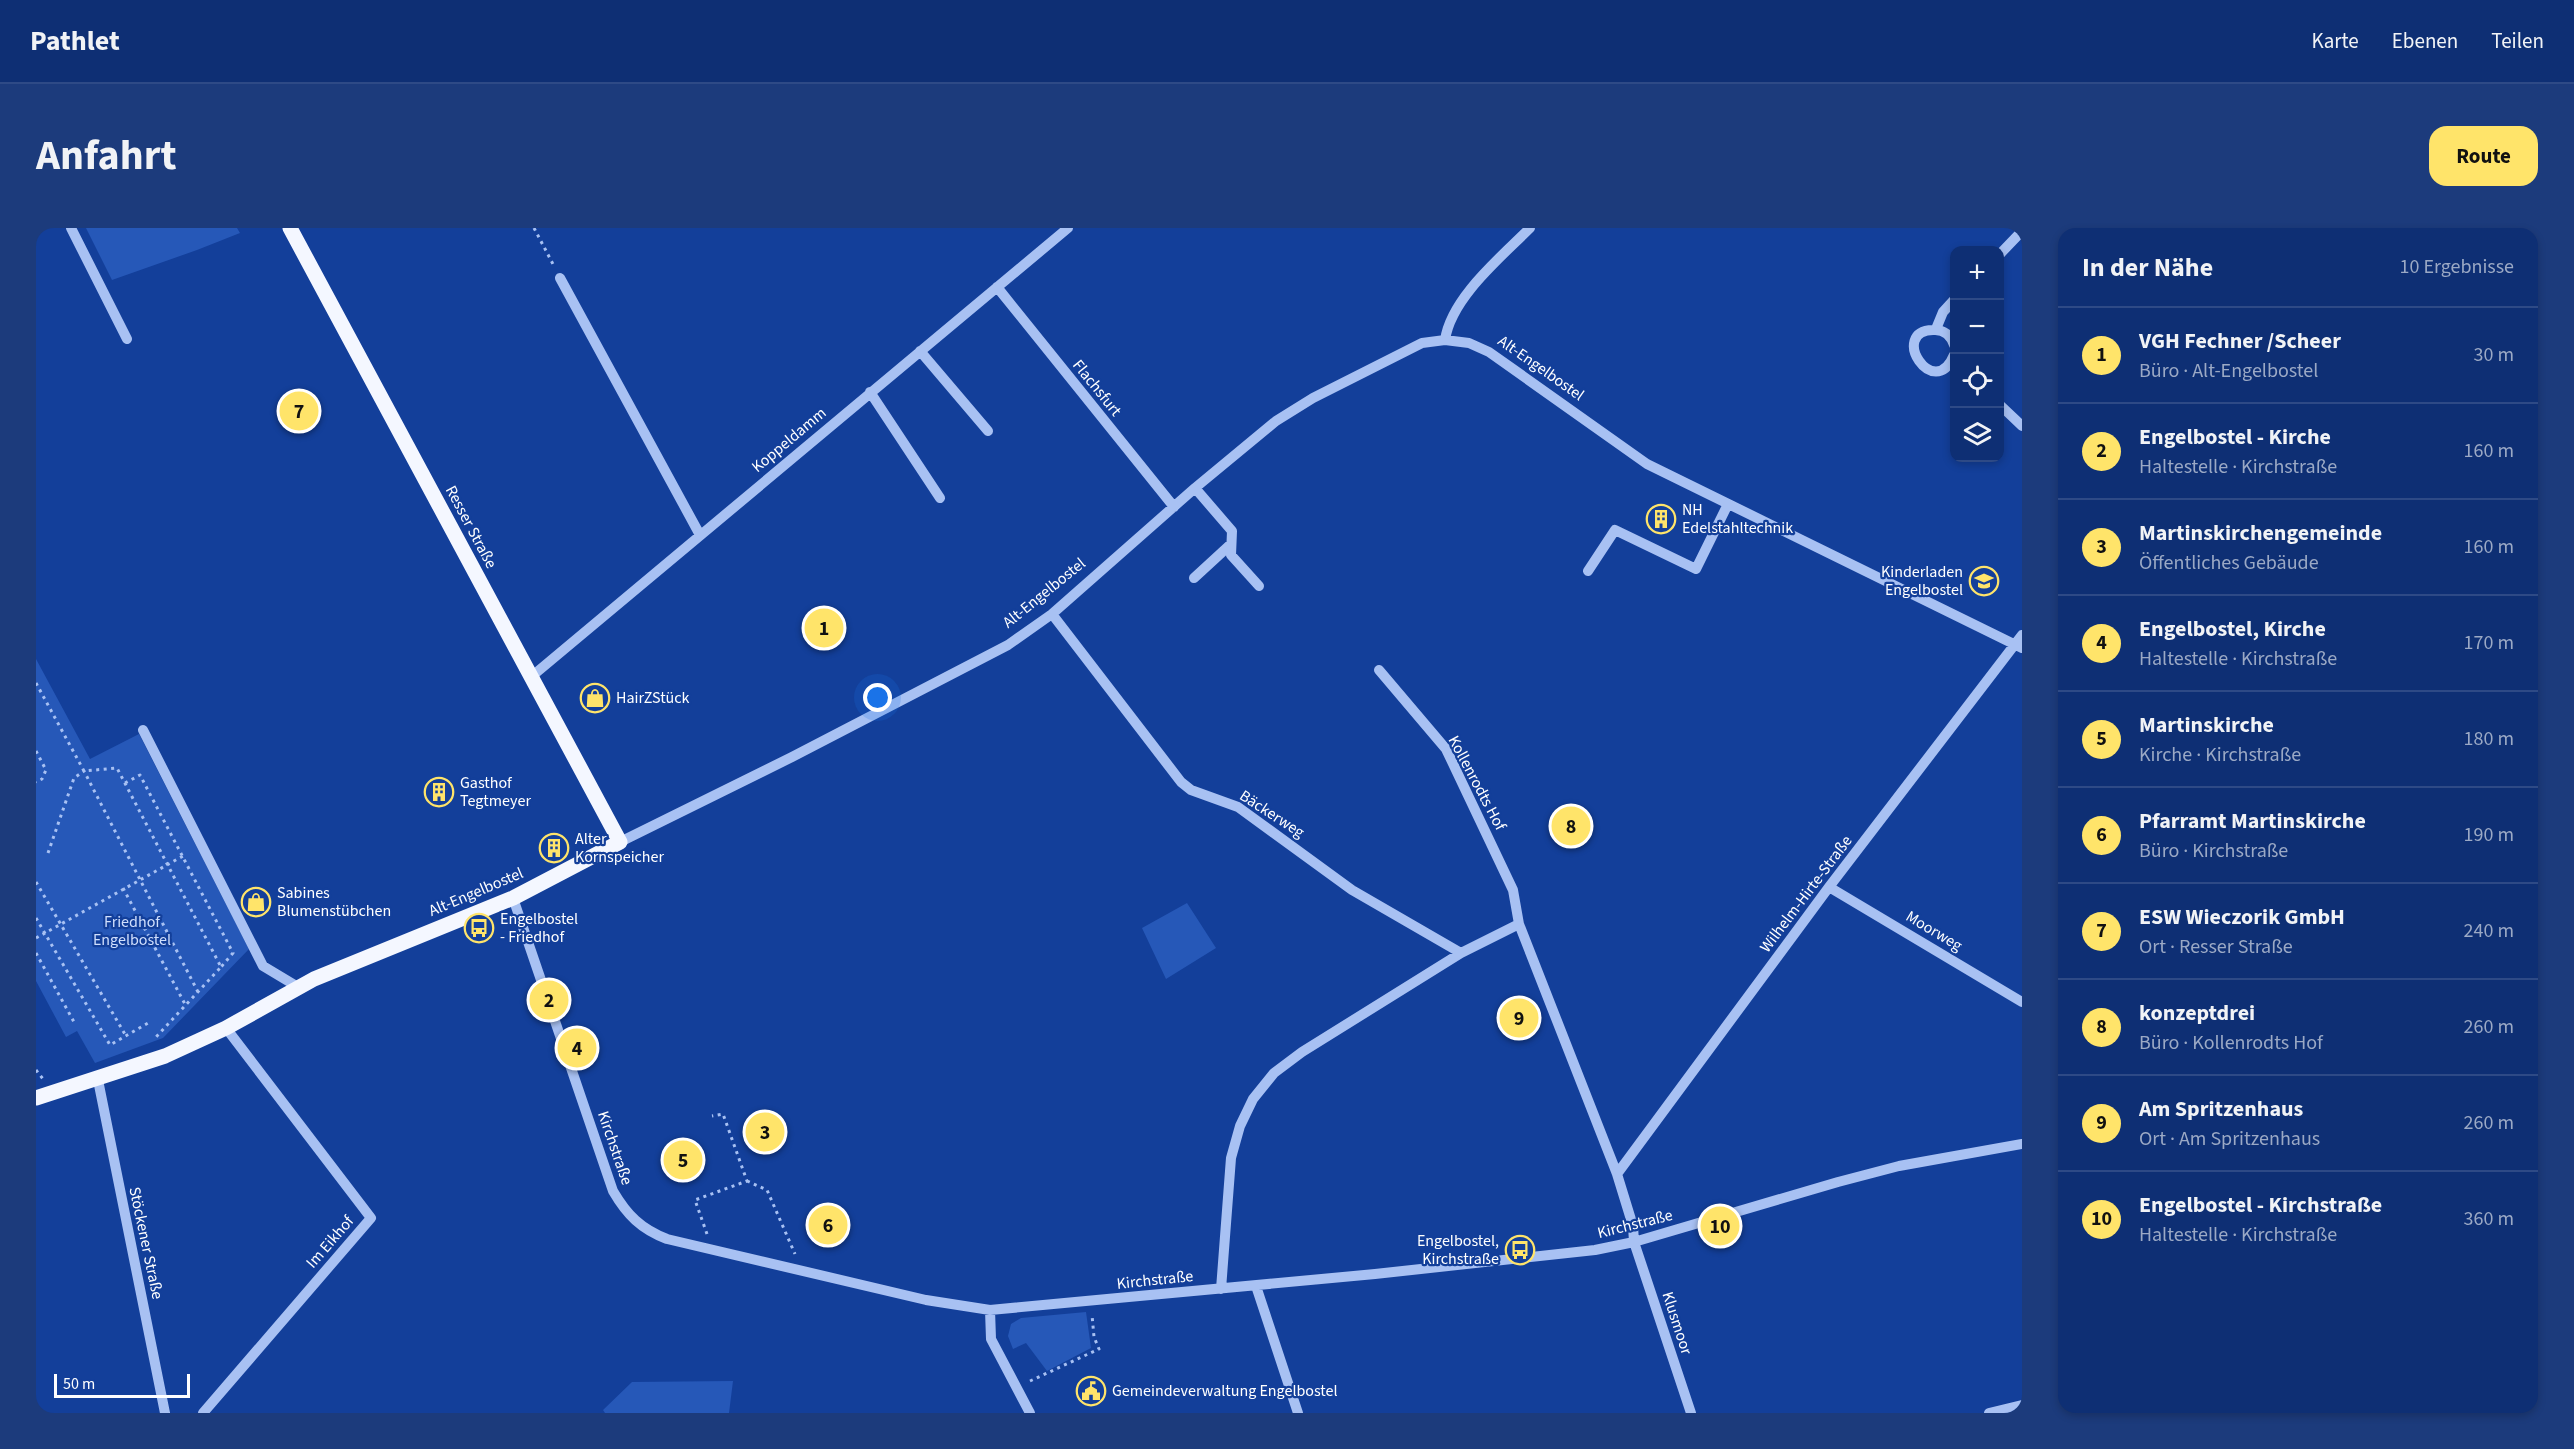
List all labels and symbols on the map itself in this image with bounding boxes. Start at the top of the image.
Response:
street label: Alt-Engelbostel [1493,330,1589,406]
street label: Flachsfurt [1067,355,1127,421]
pin: 7 [280,388,318,434]
street label: Koppeldamm [747,402,831,478]
street label: Resser Straße [440,482,502,572]
place label: NH Edelstahltechnik [1682,499,1793,539]
building icon: NH Edelstahltechnik [1645,503,1677,535]
street label: Alt-Engelbostel [998,553,1090,633]
place label: Kinderladen Engelbostel [1881,561,1963,601]
school or university icon: Kinderladen Engelbostel [1968,565,2000,597]
pin: 1 [804,606,844,650]
shop icon: HairZStück [579,682,611,714]
your location [863,683,892,712]
place label: HairZStück [616,687,690,709]
street label: Kollenrodts Hof [1443,732,1512,835]
place label: Gasthof Tegtmeyer [460,772,531,812]
building icon: Gasthof Tegtmeyer [423,776,455,808]
street label: Bäckerweg [1235,785,1309,843]
pin: 8 [1552,804,1591,848]
place label: Alter Kornspeicher [575,828,665,868]
street label: Wilhelm-Hirte-Straße [1755,831,1857,957]
building icon: Alter Kornspeicher [538,832,570,864]
street label: Alt-Engelbostel [425,862,527,922]
place label: Sabines Blumenstübchen [277,882,391,922]
shop icon: Sabines Blumenstübchen [240,886,272,918]
street label: Moorweg [1902,906,1966,956]
place label: Engelbostel - Friedhof [500,908,578,948]
park label: Friedhof Engelbostel [93,911,171,951]
bus stop icon: Engelbostel - Friedhof [463,912,495,944]
pin: 2 [530,978,568,1022]
pin: 9 [1500,996,1538,1040]
pin: 4 [558,1026,596,1070]
street label: Kirchstraße [592,1108,638,1188]
pin: 3 [746,1110,784,1154]
pin: 5 [664,1138,702,1182]
street label: Stöckener Straße [123,1185,169,1301]
pin: 6 [808,1202,848,1248]
street label: Kirchstraße [1595,1204,1675,1244]
pin: 10 [1700,1204,1740,1248]
street label: Im Eikhof [301,1210,360,1273]
place label: Engelbostel, Kirchstraße [1417,1230,1499,1270]
bus stop icon: Engelbostel, Kirchstraße [1504,1234,1536,1266]
street label: Kirchstraße [1116,1265,1194,1295]
street label: Klusmoor [1657,1289,1698,1358]
scale bar [54,1371,190,1398]
public building icon: Gemeindeverwaltung Engelbostel [1075,1375,1107,1407]
place label: Gemeindeverwaltung Engelbostel [1112,1380,1338,1402]

